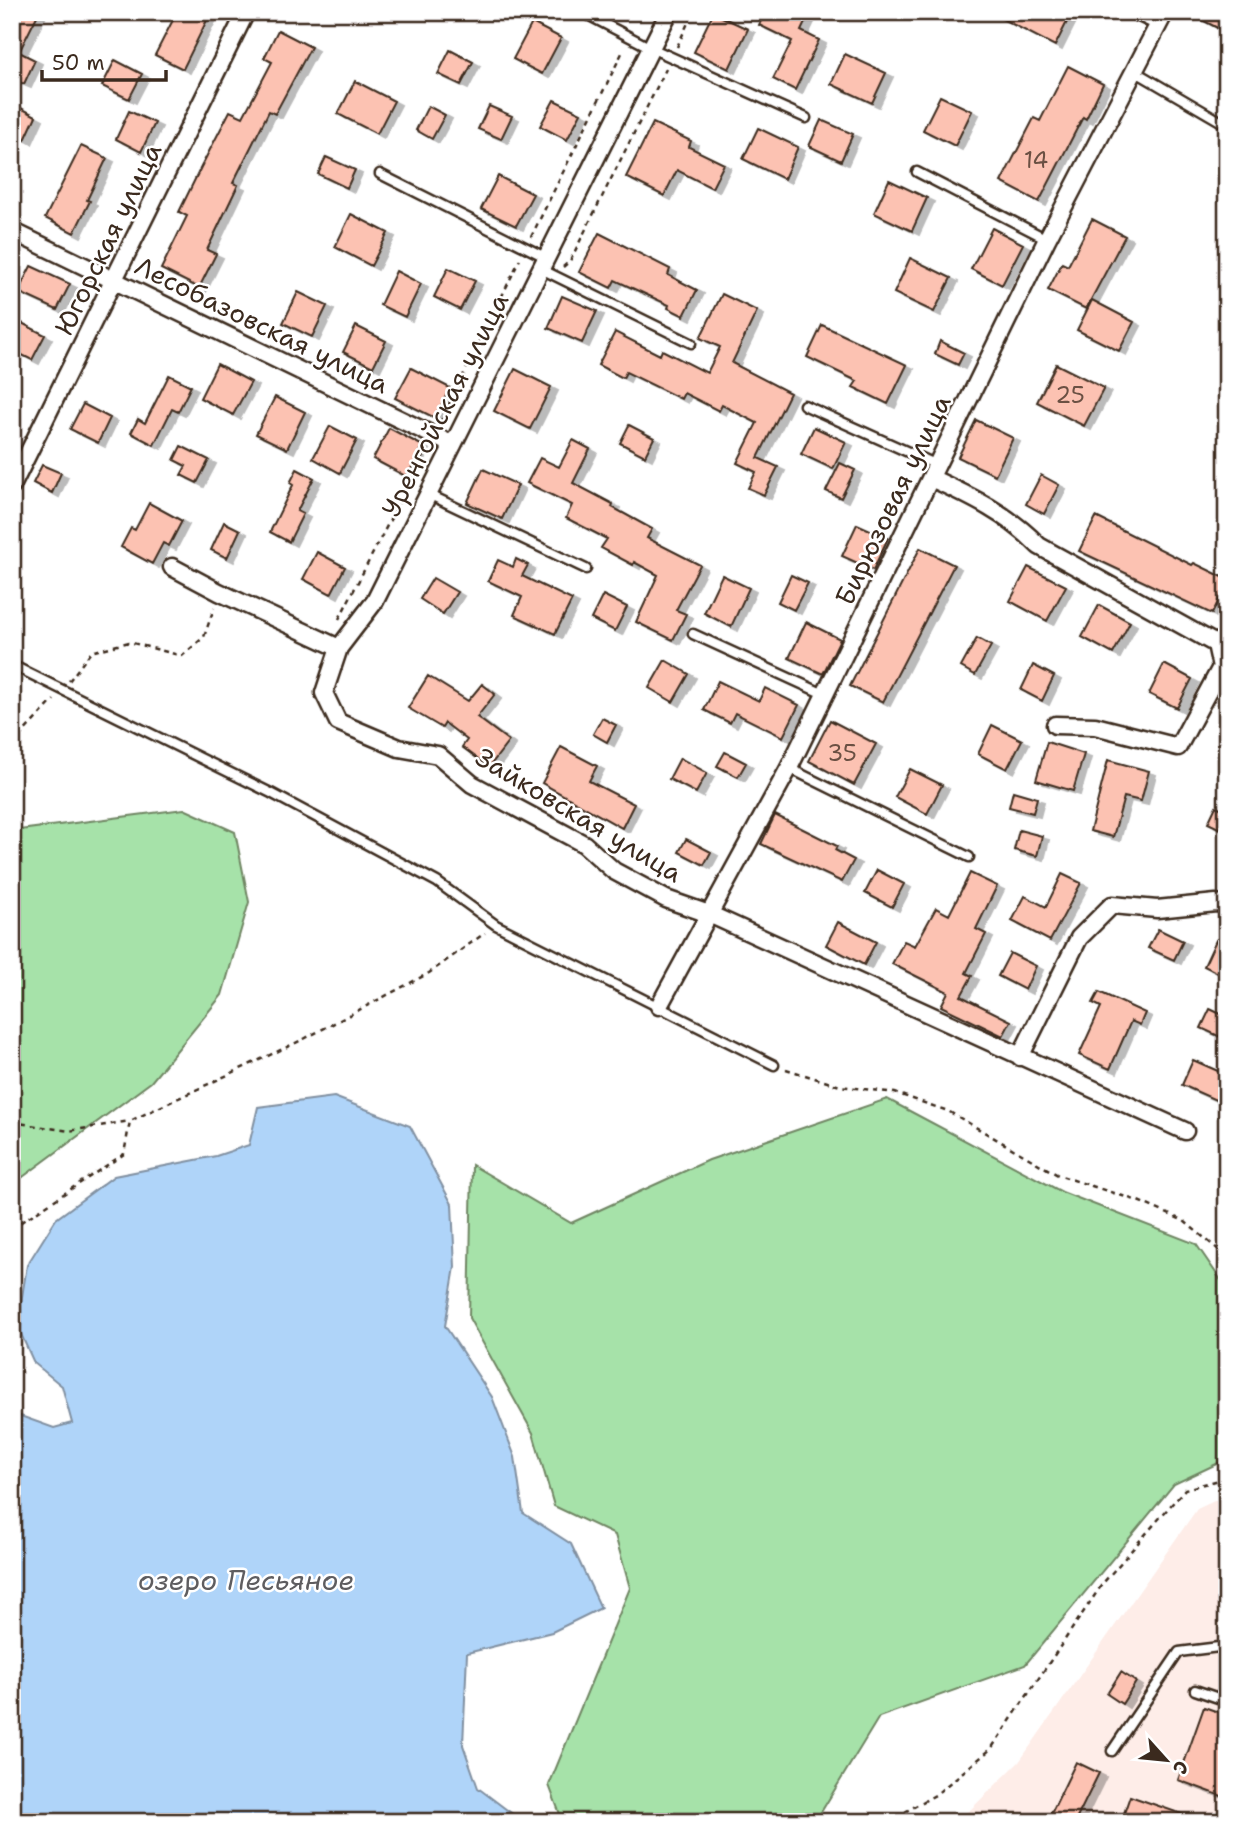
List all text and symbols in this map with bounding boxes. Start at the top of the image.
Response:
scale bar [42,38,166,82]
text: 50 m [52,49,105,77]
street label: Югорская улица [46,137,169,341]
house number: 14 [1024,145,1048,175]
street label: Лесобазовская улица [130,248,395,401]
street label: Уренгойская улица [373,287,516,523]
house number: 25 [1055,380,1085,410]
street label: Бирюзовая улица [826,389,959,611]
house number: 35 [827,738,857,768]
street label: Зайковская улица [469,739,689,890]
water label: озеро Песьяное [138,1561,354,1599]
north arrow [1130,1726,1200,1796]
text: С [1167,1757,1194,1778]

